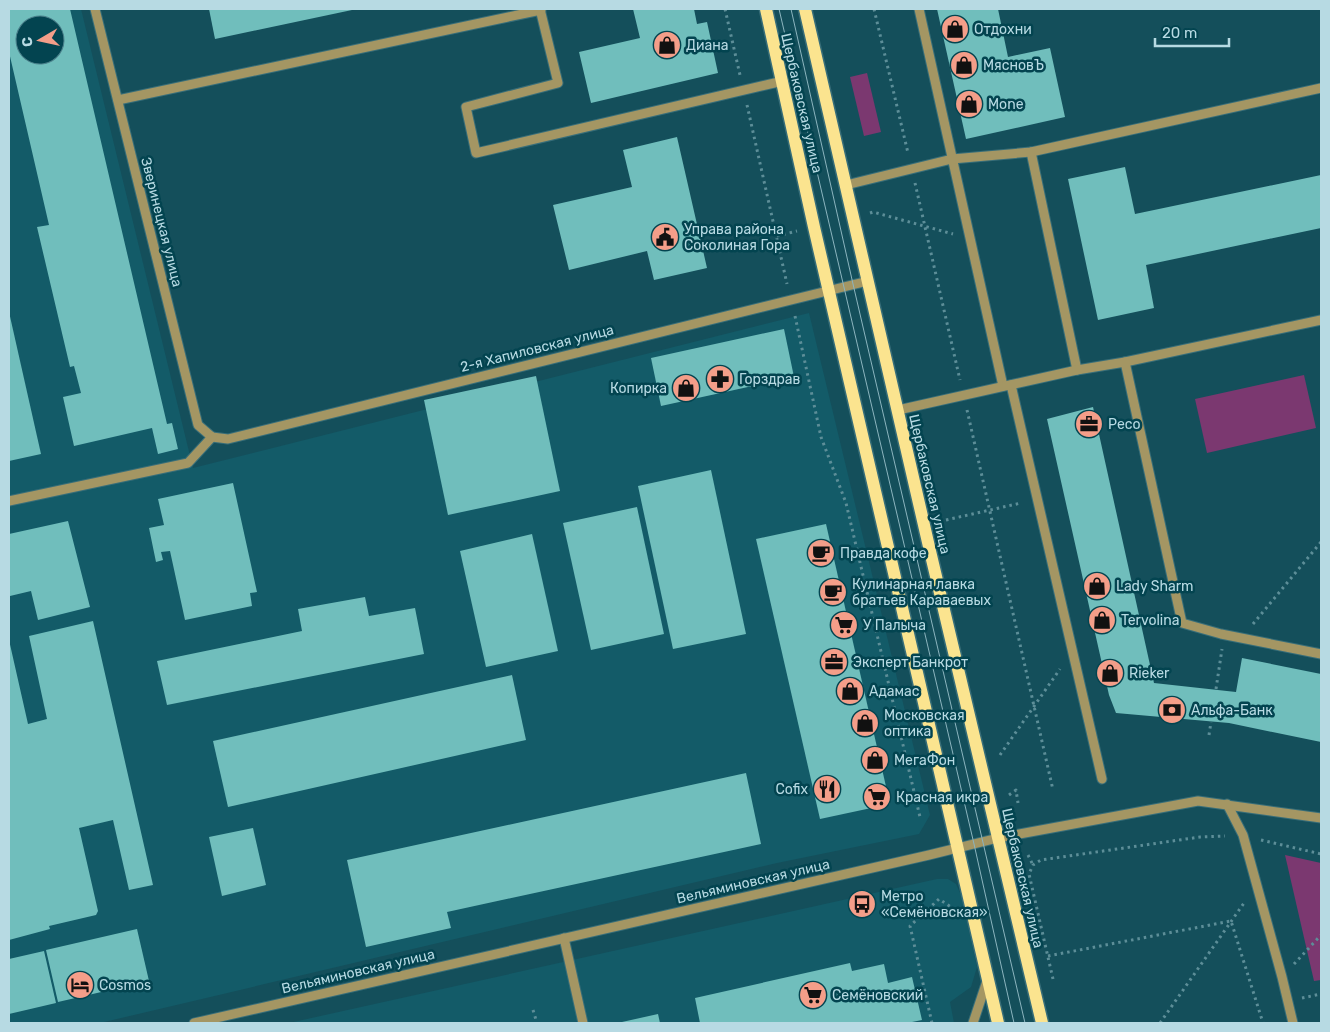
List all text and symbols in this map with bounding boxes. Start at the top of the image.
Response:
shop icon: Отдохни [940,14,970,44]
north arrow [15,15,65,65]
scale bar [1155,15,1229,47]
place label: Отдохни [974,21,1032,38]
text: 20 m [1162,24,1197,42]
shop icon: Диана [652,30,682,60]
street label: Щербаковская улица [777,32,826,175]
text: С [18,36,37,48]
place label: Диана [686,37,728,54]
shop icon: МясновЪ [949,50,979,80]
place label: МясновЪ [983,57,1044,74]
shop icon: Mone [954,89,984,119]
place label: Mone [988,96,1024,113]
street label: Зверинецкая улица [137,156,186,289]
place label: Управа района Соколиная Гора [684,221,790,254]
public building icon: Управа района Соколиная Гора [650,222,680,252]
street label: 2-я Хапиловская улица [459,321,616,376]
pharmacy icon: Горздрав [705,364,735,394]
place label: Горздрав [739,371,801,388]
shop icon: Копирка [671,373,701,403]
place label: Копирка [610,380,667,397]
office icon: Ресо [1074,409,1104,439]
street label: Щербаковская улица [905,413,954,556]
place label: Ресо [1108,416,1141,433]
cafe icon: Правда кофе [806,538,836,568]
place label: Правда кофе [840,545,927,562]
shop icon: Lady Sharm [1082,571,1112,601]
place label: Кулинарная лавка братьев Караваевых [852,576,991,609]
cafe icon: Кулинарная лавка братьев Караваевых [818,577,848,607]
place label: Lady Sharm [1116,578,1193,595]
shop icon: Tervolina [1087,605,1117,635]
supermarket icon: У Палыча [829,610,859,640]
place label: Tervolina [1121,612,1179,629]
place label: У Палыча [863,617,926,634]
office icon: Эксперт Банкрот [819,647,849,677]
place label: Эксперт Банкрот [853,654,968,671]
shop icon: Rieker [1095,658,1125,688]
place label: Rieker [1129,665,1170,682]
shop icon: Адамас [835,676,865,706]
place label: Адамас [869,683,920,700]
bank icon: Альфа-Банк [1157,695,1187,725]
place label: Альфа-Банк [1191,702,1273,719]
place label: Московская оптика [884,707,965,740]
shop icon: Московская оптика [850,708,880,738]
shop icon: МегаФон [860,745,890,775]
place label: МегаФон [894,752,955,769]
restaurant icon: Cofix [812,774,842,804]
place label: Cofix [775,781,808,798]
supermarket icon: Красная икра [862,782,892,812]
place label: Красная икра [896,789,988,806]
street label: Щербаковская улица [998,807,1047,950]
street label: Вельяминовская улица [675,856,831,907]
place label: Метро «Семёновская» [881,888,988,921]
bus stop icon: Метро «Семёновская» [847,889,877,919]
street label: Вельяминовская улица [280,946,436,997]
hotel icon: Cosmos [65,970,95,1000]
place label: Cosmos [99,977,151,994]
supermarket icon: Семёновский [798,980,828,1010]
place label: Семёновский [832,987,923,1004]

